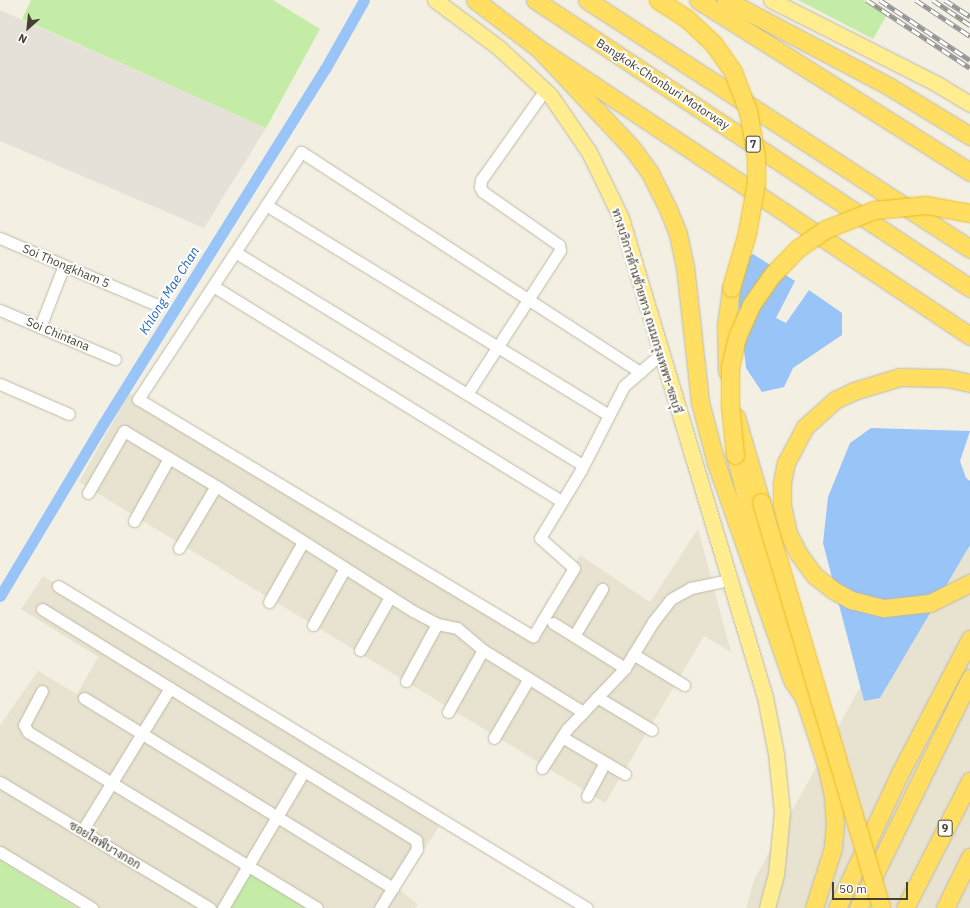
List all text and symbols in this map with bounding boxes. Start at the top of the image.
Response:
north arrow [8,8,48,48]
text: N [16,31,29,47]
street label: Bangkok-Chonburi Motorway [594,35,732,133]
road number: 7 [745,135,761,153]
street label: ทางบริการด้านซ้ายทาง ถนนกรุงเทพฯ-ชลบุรี [609,207,685,415]
street label: Soi Thongkham 5 [20,241,112,291]
water label: Khlong Mae Chan [137,244,203,338]
street label: Soi Chintana [24,314,92,354]
street label: ซอยไลฟ์บางกอก [66,818,144,872]
road number: 9 [937,819,953,837]
scale bar [834,874,910,900]
text: 50 m [839,881,867,896]

